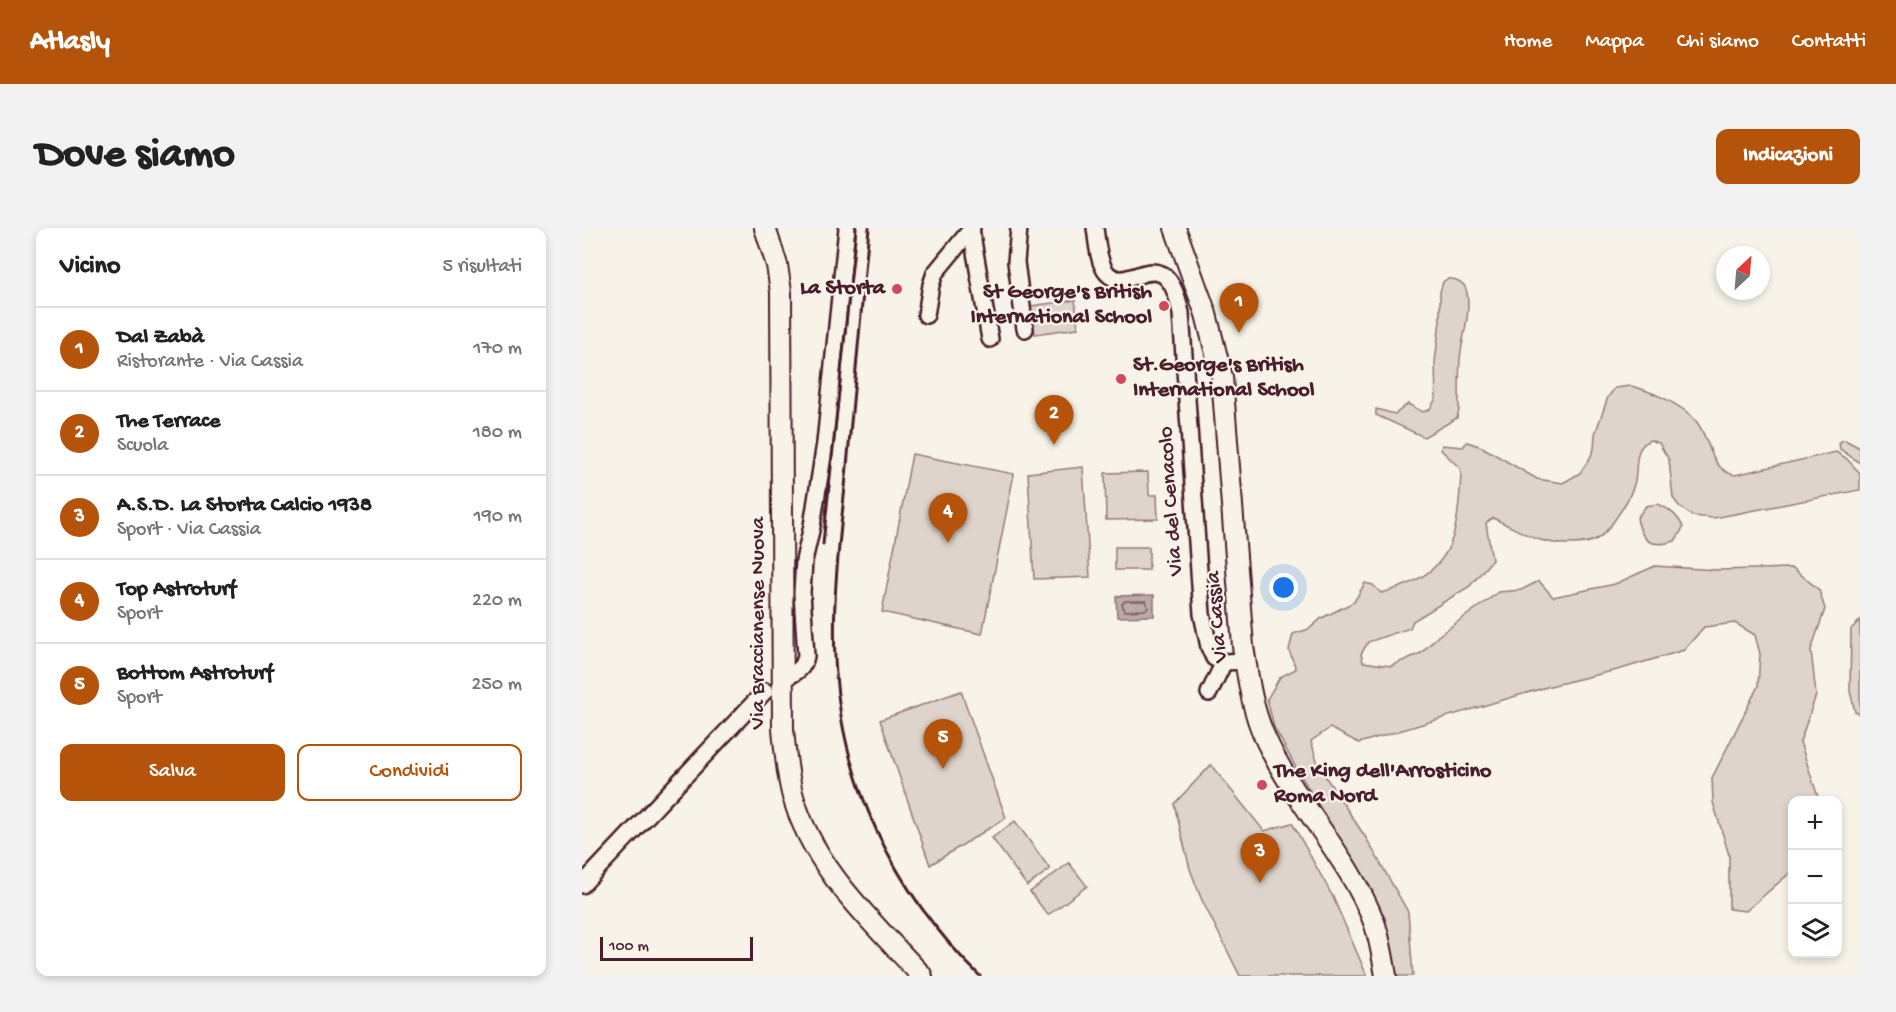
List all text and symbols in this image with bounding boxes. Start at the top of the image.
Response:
text: Atlasly [30,26,110,59]
text: Home [1504,30,1552,55]
text: Mappa [1585,30,1644,55]
text: Chi siamo [1677,30,1759,55]
text: Contatti [1792,30,1866,55]
button: Indicazioni [1716,129,1860,184]
text: Dove siamo [36,132,235,181]
north arrow [1716,246,1770,300]
text: Vicino [60,252,120,283]
text: 5 risultati [442,256,522,279]
place label: La Storta [800,276,887,302]
place label: St George's British International School [970,280,1152,331]
marker: La Storta [890,282,904,296]
pin: 1 [1220,284,1258,333]
marker: St George's British International School [1157,299,1171,313]
text: Dal Zabà [117,325,204,351]
text: 1 [75,338,84,361]
text: 170 m [473,338,522,361]
text: Ristorante · Via Cassia [117,351,303,374]
place label: St.George's British International School [1133,353,1315,404]
marker: St.George's British International School [1114,372,1128,386]
pin: 2 [1034,396,1074,445]
text: The Terrace [117,409,220,435]
text: 2 [75,422,84,445]
text: 180 m [473,422,522,445]
street label: Via del Cenacolo [1154,425,1190,578]
text: Scuola [117,435,168,458]
text: A.S.D. La Storta Calcio 1938 [117,493,372,519]
pin: 4 [928,494,968,543]
text: 3 [74,506,85,529]
text: 190 m [474,506,522,529]
street label: Via Braccianense Nuova [746,516,772,730]
text: Sport · Via Cassia [117,519,261,542]
street label: Via Cassia [1201,569,1235,665]
your location [1269,573,1298,602]
text: Top Astroturf [117,577,236,603]
text: 4 [75,590,84,613]
text: 220 m [472,590,522,613]
text: Sport [117,603,162,626]
text: Bottom Astroturf [117,661,273,687]
text: 5 [74,674,85,697]
text: 250 m [471,674,522,697]
text: Sport [117,687,162,710]
pin: 5 [924,720,962,769]
button: Salva [60,744,285,801]
button: Condividi [297,744,522,801]
place label: The King dell'Arrosticino Roma Nord [1272,759,1492,810]
marker: The King dell'Arrosticino Roma Nord [1255,778,1269,792]
map controls [1788,796,1842,958]
button: + [1788,796,1842,850]
pin: 3 [1240,834,1280,883]
button: − [1788,850,1842,904]
button: layers [1788,904,1842,958]
scale bar [600,934,753,962]
text: 100 m [609,938,649,957]

